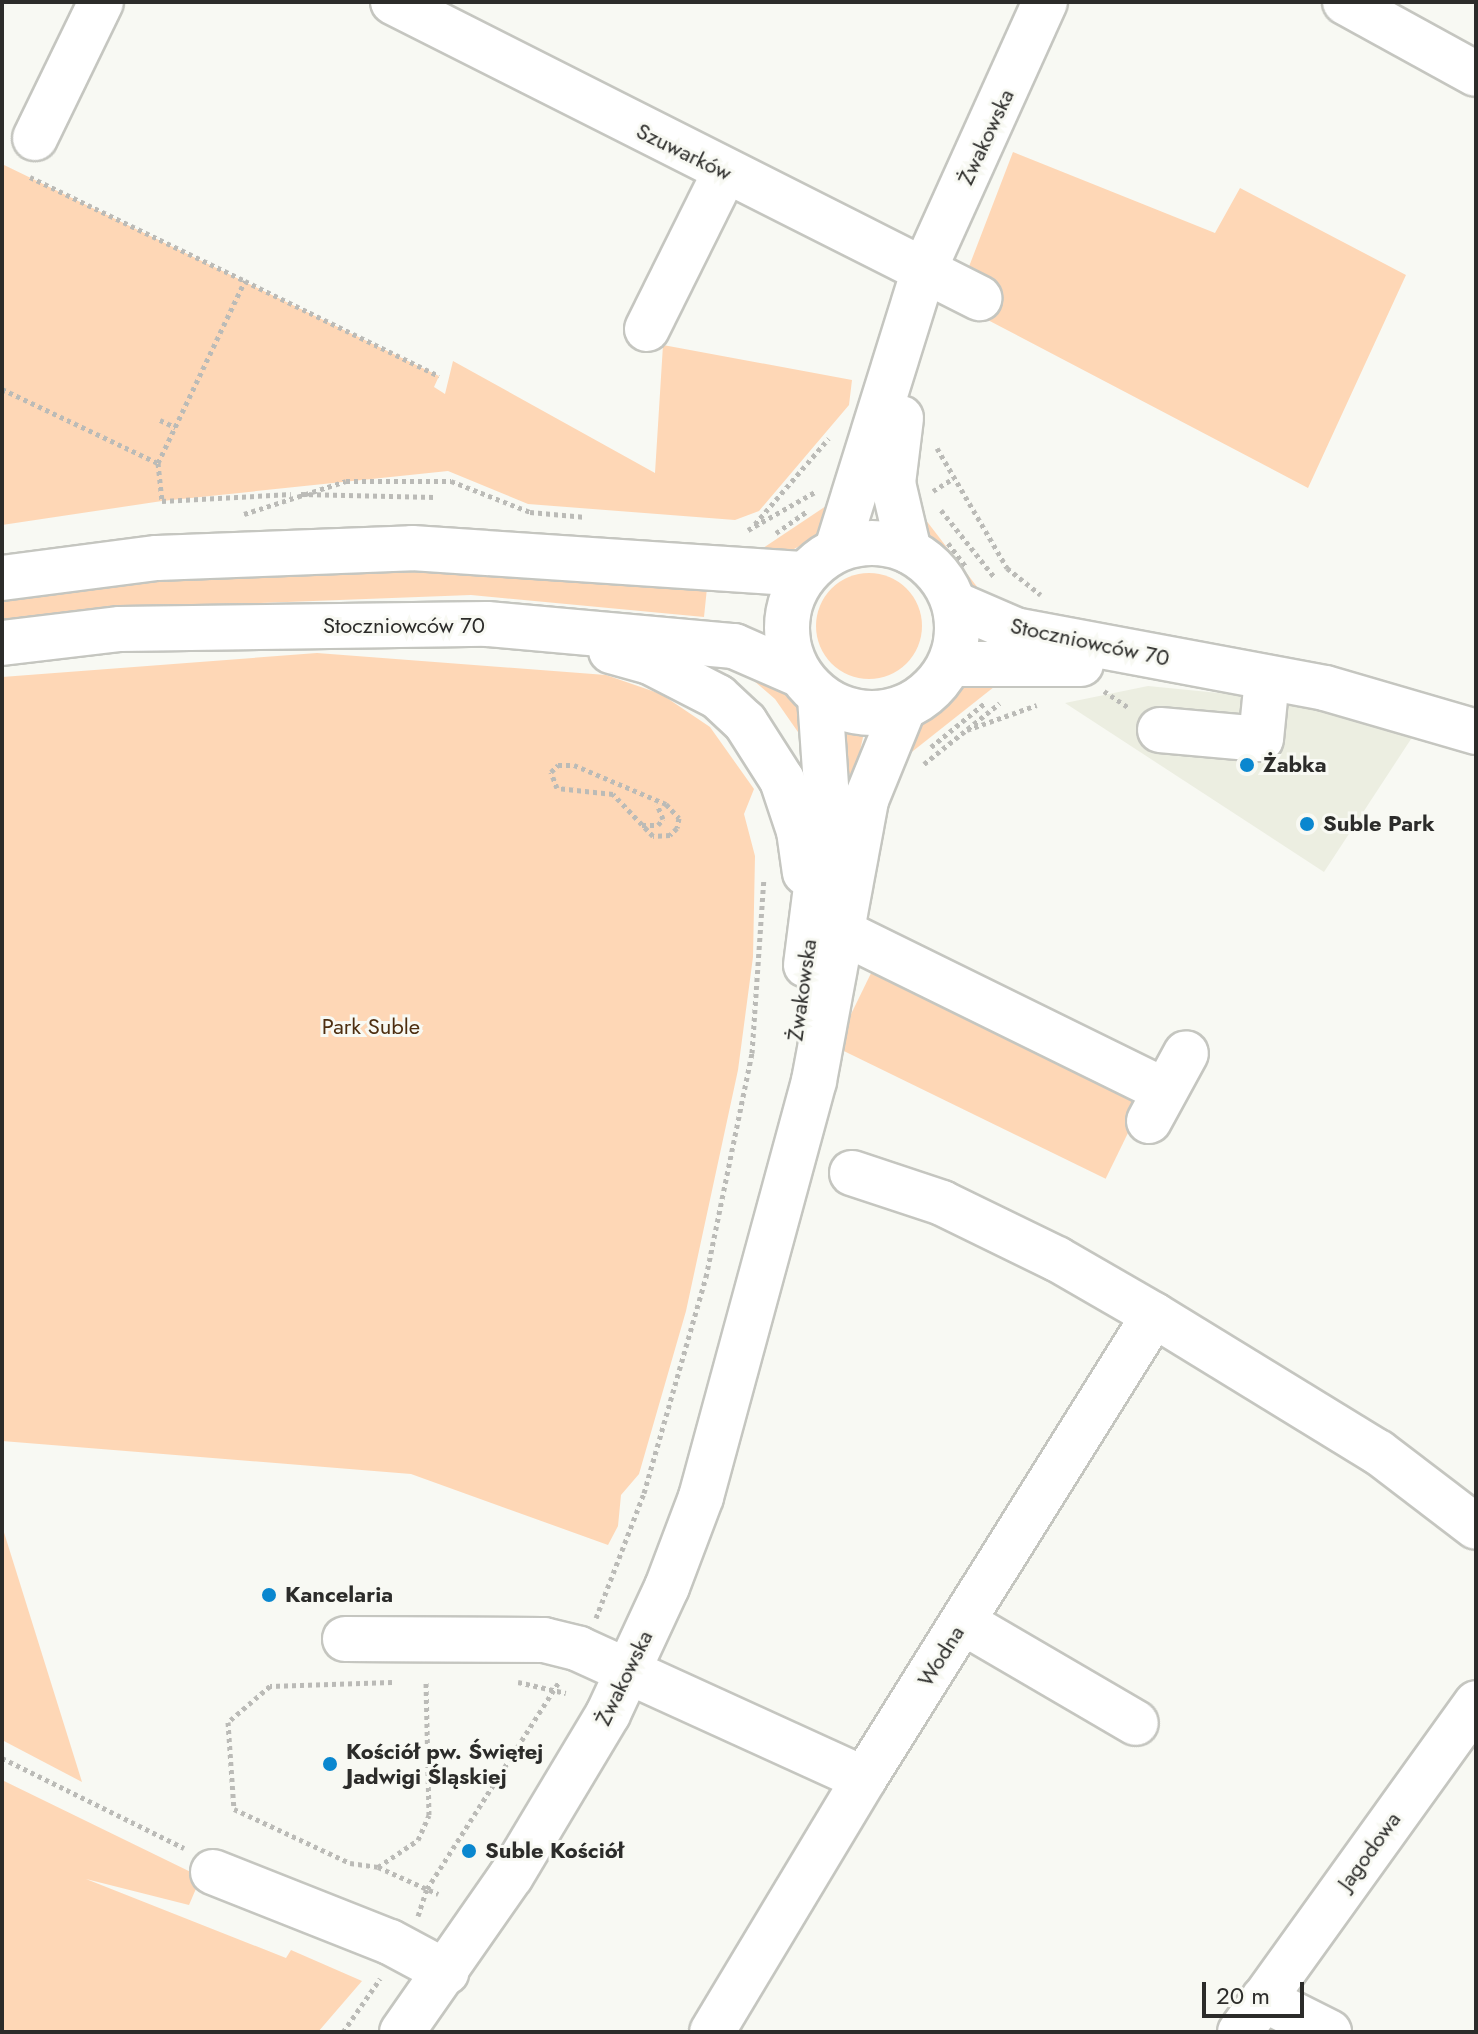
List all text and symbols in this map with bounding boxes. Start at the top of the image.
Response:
street label: Żwakowska [952,85,1020,189]
street label: Szuwarków [632,118,736,186]
street label: Stoczniowców 70 [1008,612,1172,672]
street label: Stoczniowców 70 [323,613,485,639]
place label: Żabka [1263,752,1327,778]
marker: Żabka [1238,756,1256,774]
place label: Suble Park [1323,811,1435,837]
marker: Suble Park [1298,815,1316,833]
street label: Żwakowska [782,937,822,1043]
park label: Park Suble [322,1014,420,1040]
place label: Kancelaria [285,1582,393,1608]
marker: Kancelaria [260,1586,278,1604]
street label: Wodna [912,1621,970,1691]
street label: Żwakowska [590,1626,658,1730]
place label: Kościół pw. Świętej Jadwigi Śląskiej [346,1738,543,1790]
marker: Kościół pw. Świętej Jadwigi Śląskiej [321,1755,339,1773]
street label: Jagodowa [1332,1807,1406,1895]
place label: Suble Kościół [485,1838,624,1864]
marker: Suble Kościół [460,1842,478,1860]
scale bar [1206,1966,1308,2016]
text: 20 m [1216,1978,1270,2013]

